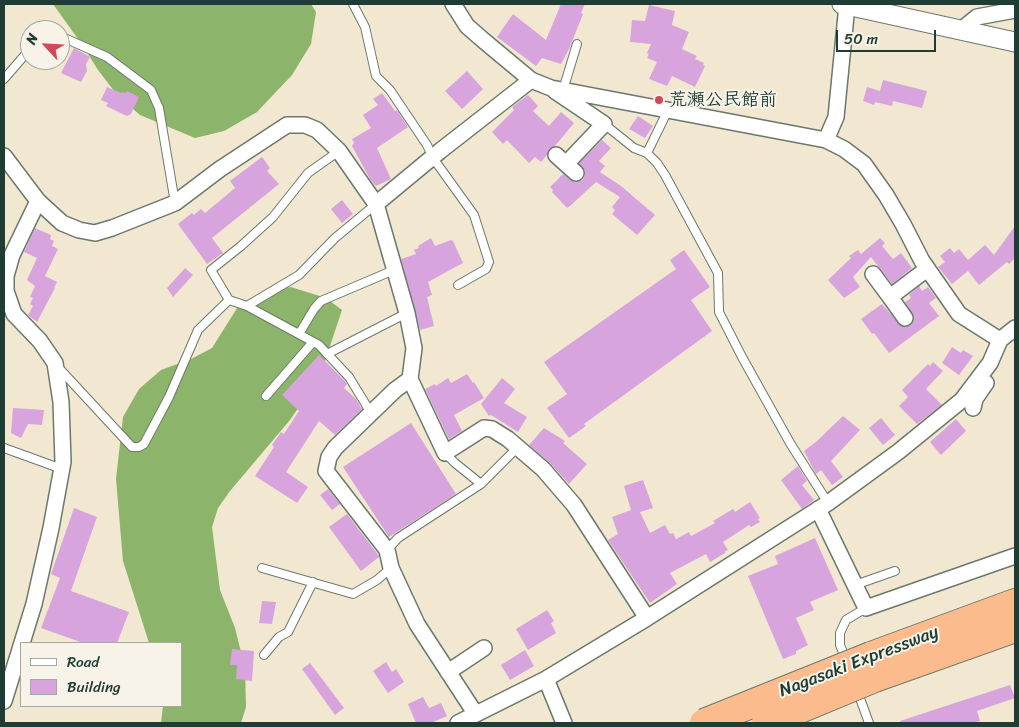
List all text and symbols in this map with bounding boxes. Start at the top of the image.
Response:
north arrow [20,20,70,70]
scale bar [839,20,939,52]
text: 50 m [844,26,878,52]
text: N [18,29,45,49]
place label: 荒瀬公民館前 [669,89,777,111]
marker: 荒瀬公民館前 [653,94,665,106]
street label: Nagasaki Expressway [776,622,942,702]
legend [20,642,182,707]
text: Road [67,649,99,675]
text: Building [67,674,121,700]

